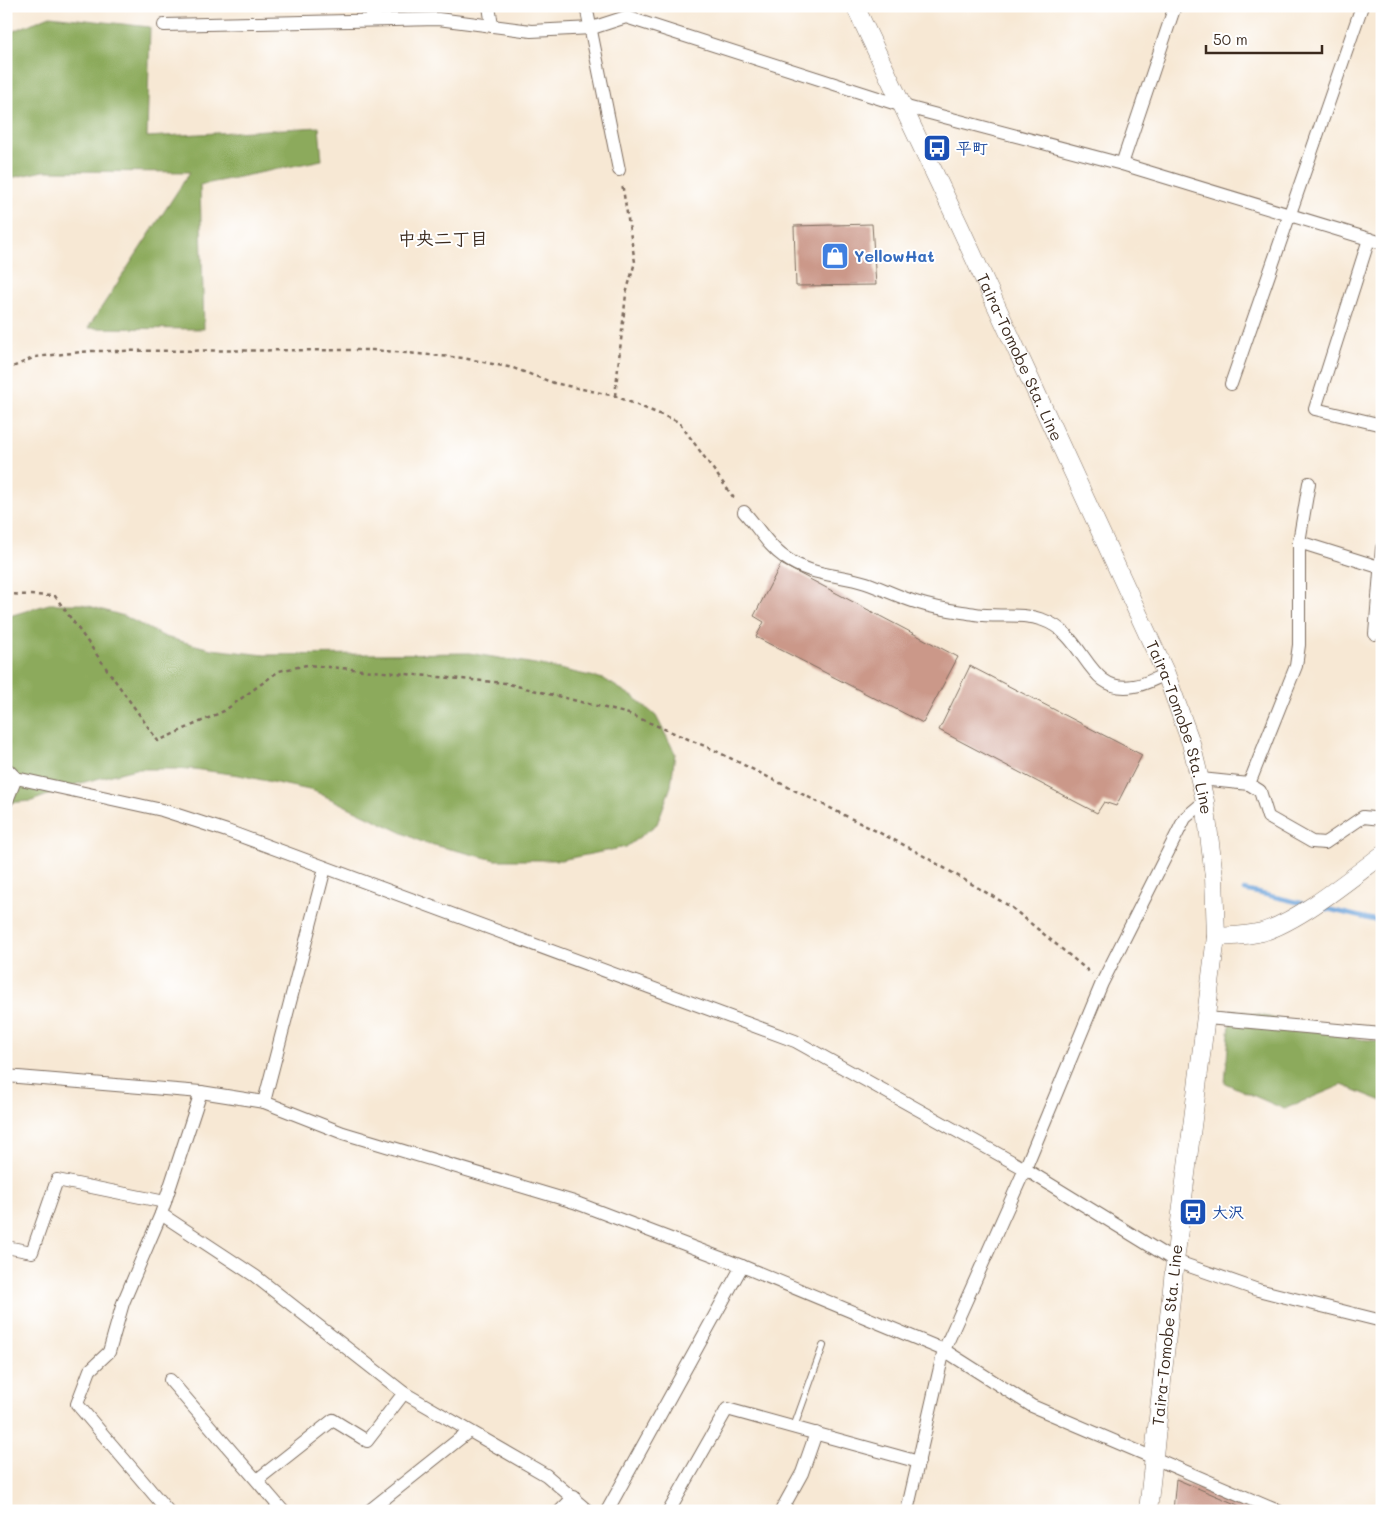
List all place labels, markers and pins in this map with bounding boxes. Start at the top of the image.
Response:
bus stop icon: 平町 [922,133,952,163]
place label: 平町 [956,137,988,158]
shop icon: YellowHat [820,241,850,271]
place label: YellowHat [854,245,935,266]
bus stop icon: 大沢 [1178,1197,1208,1227]
place label: 大沢 [1212,1201,1244,1222]

